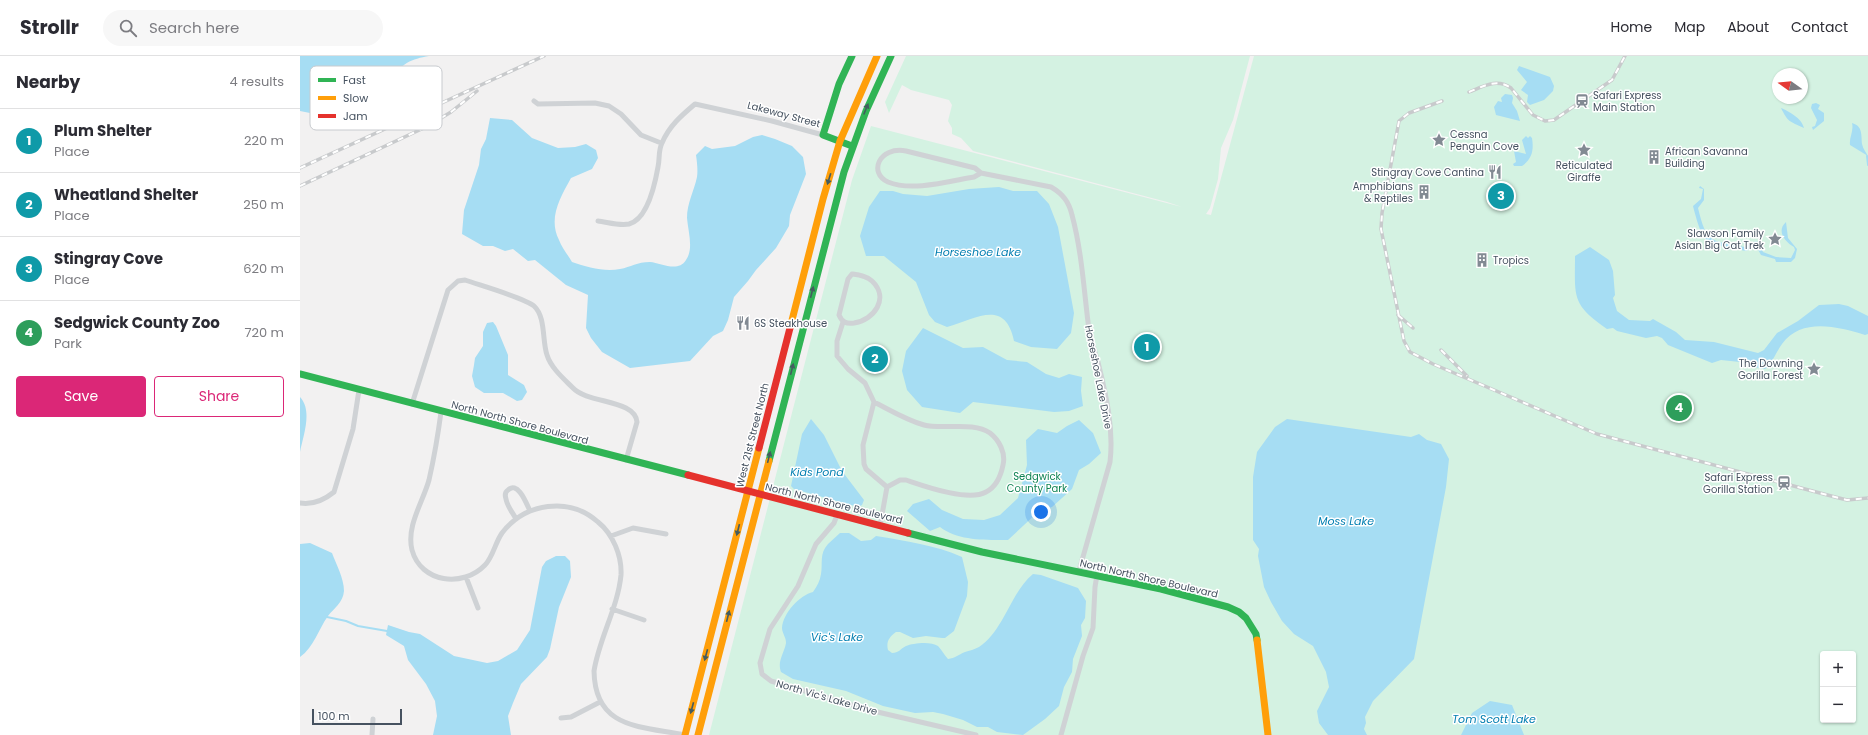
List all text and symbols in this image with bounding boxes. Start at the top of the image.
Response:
search box [103,10,383,46]
text: Strollr [20,14,79,41]
icon: search [117,17,139,39]
text: Search here [149,17,239,38]
text: Home [1610,17,1652,37]
text: Map [1674,17,1705,37]
text: About [1727,17,1769,37]
text: Contact [1791,17,1848,37]
legend [310,66,442,130]
north arrow [1772,68,1808,104]
text: Nearby [16,70,80,94]
text: 4 results [230,72,284,91]
text: Fast [343,72,366,88]
place label: Safari Express Main Station [1593,88,1662,115]
text: Slow [343,90,368,106]
station icon: Safari Express Main Station [1574,93,1590,109]
street label: Lakeway Street [746,98,822,132]
one-way arrow [864,103,870,115]
text: Jam [343,108,368,124]
text: Plum Shelter [54,120,152,141]
place label: Cessna Penguin Cove [1450,127,1519,154]
text: 1 [27,131,31,150]
text: 220 m [244,131,284,150]
place icon: Cessna Penguin Cove [1431,132,1447,148]
text: Place [54,142,89,161]
place icon: Reticulated Giraffe [1576,142,1592,158]
place label: African Savanna Building [1665,144,1748,171]
building icon: African Savanna Building [1646,149,1662,165]
place label: Reticulated Giraffe [1556,158,1612,185]
restaurant icon: Stingray Cove Cantina [1487,164,1503,180]
place label: Stingray Cove Cantina [1371,165,1484,180]
one-way arrow [826,173,832,185]
place label: Amphibians & Reptiles [1353,179,1413,206]
pin: 3 [1488,181,1514,211]
text: Wheatland Shelter [54,184,198,205]
building icon: Amphibians & Reptiles [1416,184,1432,200]
text: 2 [25,195,33,214]
text: 250 m [243,195,284,214]
text: Place [54,206,89,225]
place label: Slawson Family Asian Big Cat Trek [1674,226,1765,253]
place icon: Slawson Family Asian Big Cat Trek [1767,231,1783,247]
water label: Horseshoe Lake [935,244,1021,260]
text: Stingray Cove [54,248,163,269]
building icon: Tropics [1474,252,1490,268]
place label: Tropics [1493,253,1529,268]
text: 3 [25,259,33,278]
text: 620 m [243,259,284,278]
text: Place [54,270,89,289]
one-way arrow [809,286,815,298]
text: Sedgwick County Zoo [54,312,220,333]
restaurant icon: 6S Steakhouse [735,315,751,331]
place label: 6S Steakhouse [754,316,827,331]
text: 4 [25,323,33,342]
text: 720 m [244,323,284,342]
street label: Horseshoe Lake Drive [1081,324,1116,430]
pin: 1 [1134,332,1160,362]
text: Park [54,334,82,353]
pin: 2 [862,344,888,374]
place label: The Downing Gorilla Forest [1738,356,1803,383]
place icon: The Downing Gorilla Forest [1806,361,1822,377]
one-way arrow [789,362,795,374]
button: Save [16,376,146,417]
button: Share [154,376,284,417]
street label: West 21st Street North [732,381,773,489]
pin: 4 [1666,393,1692,423]
street label: North North Shore Boulevard [450,397,590,448]
one-way arrow [766,451,772,463]
water label: Kids Pond [790,464,844,480]
park label: Sedgwick County Park [1007,469,1068,496]
place label: Safari Express Gorilla Station [1703,470,1773,497]
station icon: Safari Express Gorilla Station [1776,475,1792,491]
street label: North North Shore Boulevard [763,479,904,528]
your location [1031,502,1051,522]
water label: Moss Lake [1318,513,1374,529]
one-way arrow [735,524,741,536]
street label: North North Shore Boulevard [1078,555,1219,602]
one-way arrow [726,610,732,622]
water label: Vic's Lake [811,629,863,645]
one-way arrow [702,649,708,662]
map controls [1820,651,1856,723]
button: + [1820,651,1856,687]
street label: North Vic's Lake Drive [774,676,879,719]
button: − [1820,687,1856,723]
one-way arrow [689,703,695,715]
scale bar [312,707,402,726]
text: 100 m [318,708,350,724]
water label: Tom Scott Lake [1452,711,1536,727]

